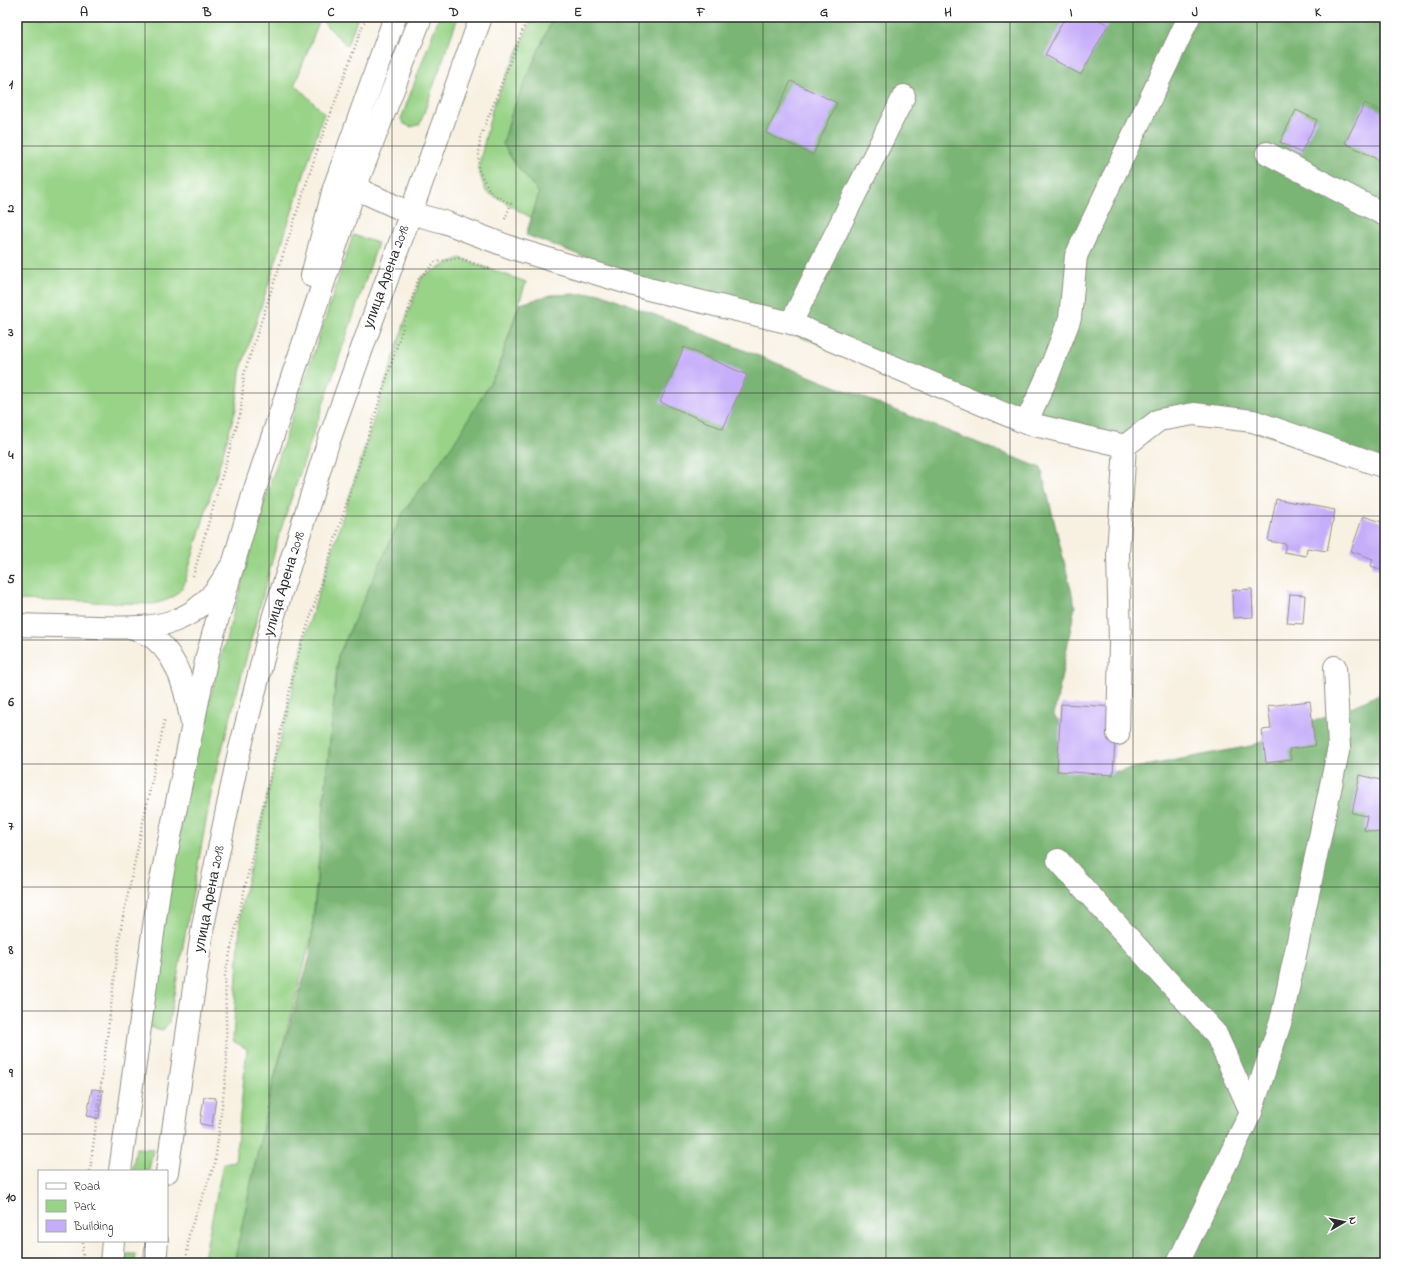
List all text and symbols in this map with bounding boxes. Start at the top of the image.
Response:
text: A [80,3,88,22]
text: B [202,3,212,22]
text: C [327,3,335,22]
text: D [448,3,459,22]
text: E [574,3,582,22]
text: F [696,3,706,22]
text: G [820,3,828,22]
text: H [944,3,952,22]
text: I [1069,3,1073,22]
text: J [1192,3,1198,22]
text: K [1315,3,1322,22]
text: 1 [9,75,14,94]
text: 2 [7,199,15,218]
street label: улица Арена 2018 [359,222,415,332]
text: 3 [7,323,14,342]
text: 4 [7,446,14,465]
street label: улица Арена 2018 [259,529,311,639]
text: 5 [7,570,15,589]
text: 6 [7,693,14,712]
text: 7 [8,817,14,836]
street label: улица Арена 2018 [189,844,231,954]
text: 8 [8,941,14,960]
text: 9 [8,1064,14,1083]
legend [38,1170,168,1242]
text: Road [74,1178,100,1196]
text: 10 [6,1188,16,1207]
text: Park [74,1198,96,1216]
north arrow [1324,1202,1364,1242]
text: N [1344,1216,1361,1226]
text: Building [73,1218,113,1237]

